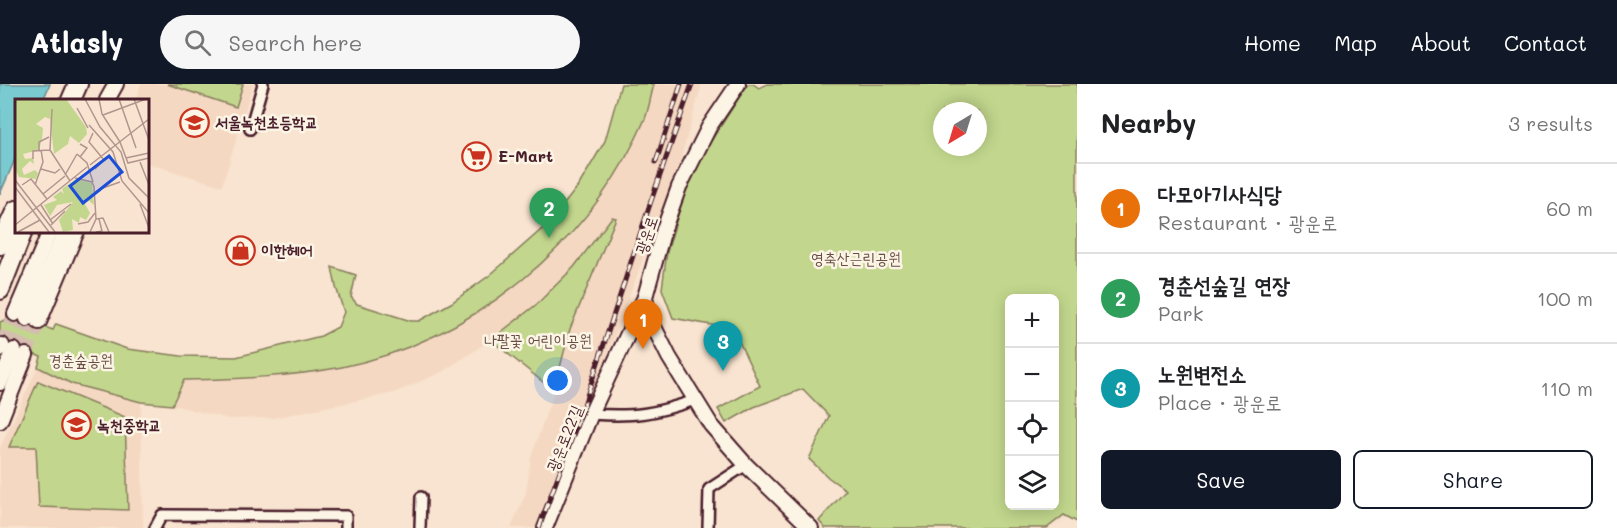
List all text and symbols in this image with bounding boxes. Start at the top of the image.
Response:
search box [160,15,580,69]
text: Atlasly [30,24,124,60]
icon: search [181,26,214,59]
text: Search here [229,28,362,57]
text: Home [1244,29,1301,56]
text: Map [1334,29,1377,56]
text: About [1410,29,1471,56]
text: Contact [1504,29,1587,56]
inset map [15,99,148,232]
north arrow [933,102,987,156]
school or university icon: 서울녹천초등학교 [178,106,210,138]
text: Nearby [1101,106,1196,140]
text: 3 results [1508,110,1593,136]
place label: 서울녹천초등학교 [215,111,318,132]
supermarket icon: E-Mart [461,140,493,172]
place label: E-Mart [498,145,553,166]
text: 다모아기사식당 [1158,179,1282,208]
pin: 2 [530,188,568,238]
text: 1 [1116,195,1125,221]
text: 60 m [1546,195,1593,221]
text: Restaurant · 광운로 [1158,209,1337,235]
street label: 광운로 [629,213,662,257]
shop icon: 이한헤어 [224,234,256,266]
place label: 이한헤어 [261,239,313,260]
park label: 영축산근린공원 [811,247,901,268]
text: 경춘선숲길 연장 [1158,270,1290,299]
text: 2 [1115,285,1126,311]
text: 100 m [1537,285,1593,311]
map controls [1005,294,1059,510]
button: + [1005,294,1059,348]
pin: 1 [624,300,662,349]
text: Park [1158,300,1203,326]
pin: 3 [704,322,742,371]
park label: 나팔꽃 어린이공원 [484,329,592,350]
button: − [1005,348,1059,402]
park label: 경춘숲공원 [49,349,113,370]
text: 노원변전소 [1158,359,1247,388]
your location [543,366,572,395]
text: 3 [1115,375,1127,401]
text: 110 m [1540,375,1593,401]
text: Place · 광운로 [1158,389,1282,415]
street label: 광운로22길 [541,402,586,474]
button: locate [1005,402,1059,456]
school or university icon: 녹천중학교 [60,409,92,441]
place label: 녹천중학교 [97,414,161,435]
button: Save [1101,450,1341,509]
button: Share [1353,450,1593,509]
button: layers [1005,456,1059,510]

